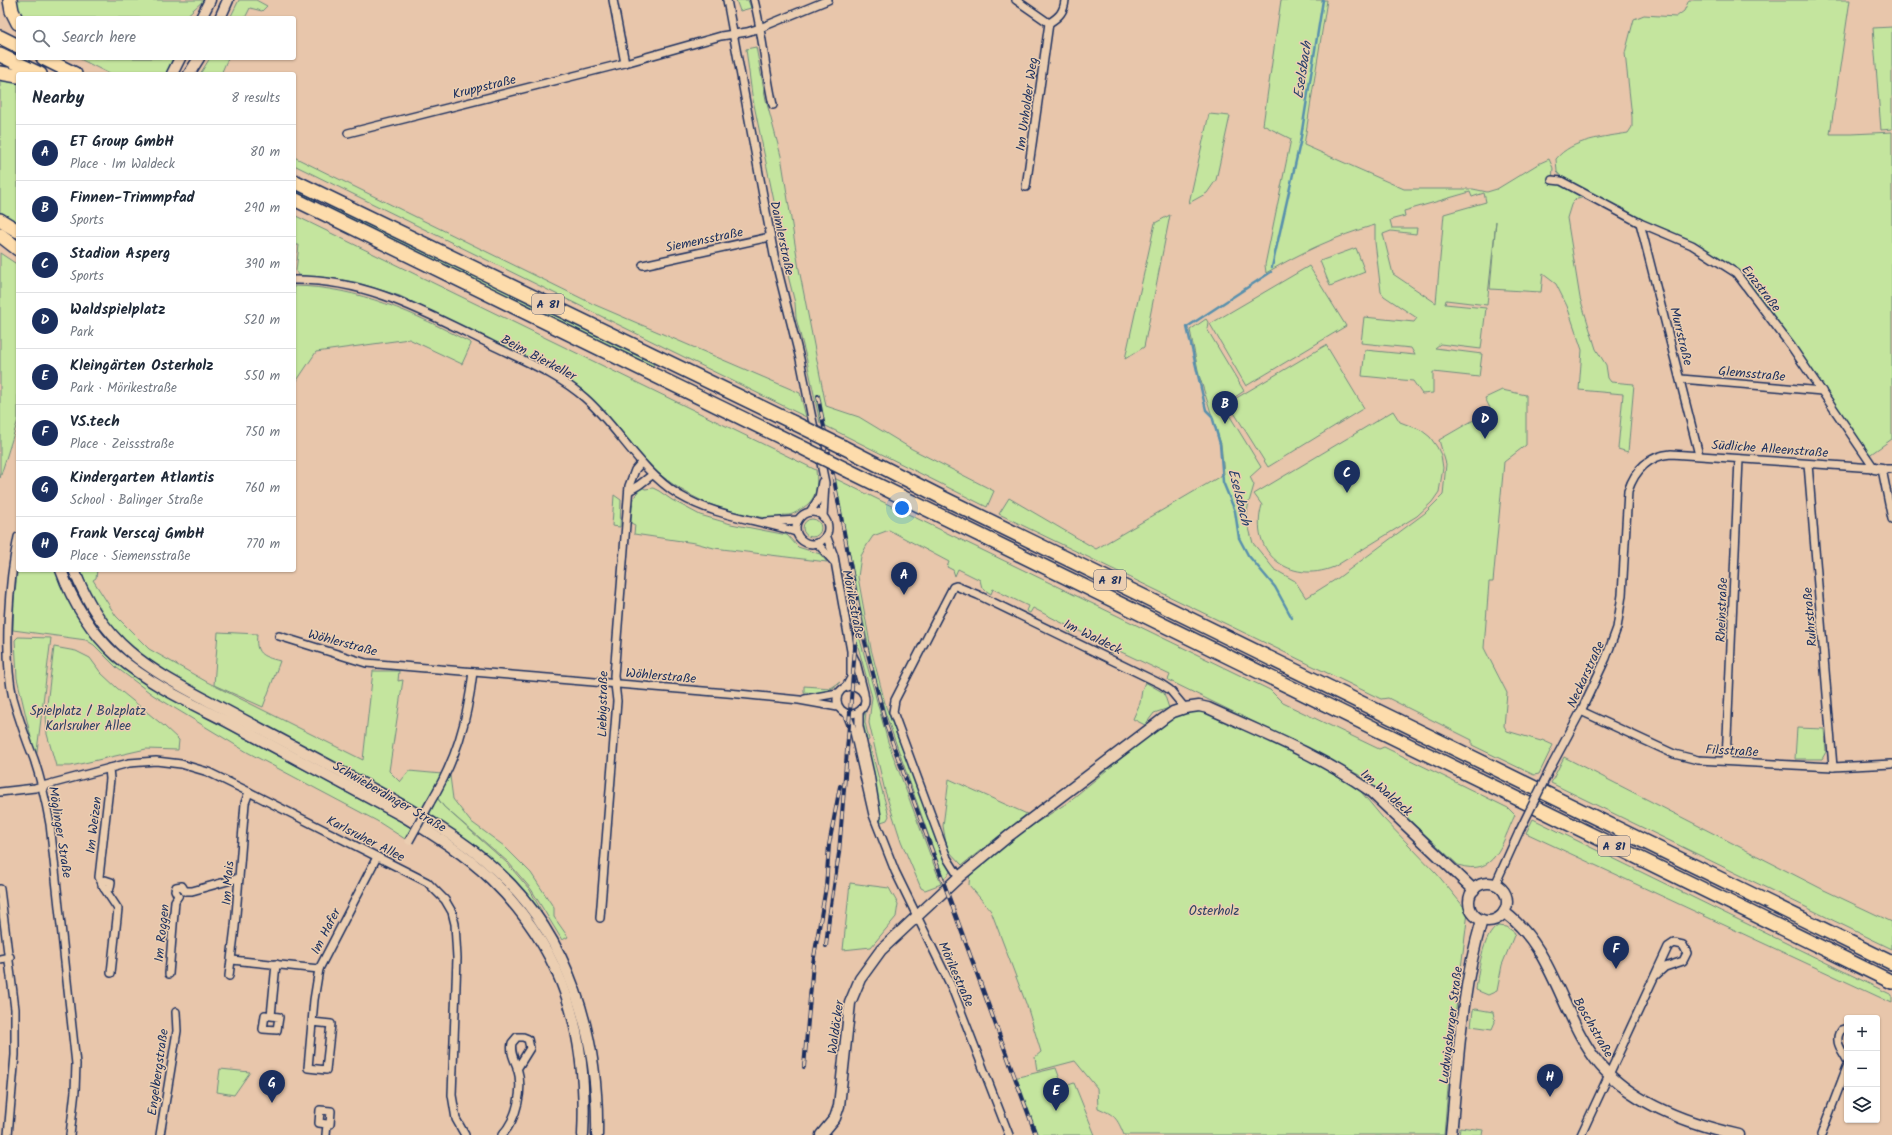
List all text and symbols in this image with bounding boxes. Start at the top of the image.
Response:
search box [16,16,296,60]
text: Search here [62,26,136,50]
icon: search [30,27,52,49]
water label: Eselsbach [1288,39,1319,100]
street label: Im Unholder Weg [1011,56,1044,152]
street label: Kruppstraße [450,69,519,106]
text: Nearby [32,85,84,112]
text: 8 results [231,88,280,109]
text: ET Group GmbH [70,130,174,154]
text: A [41,142,49,163]
text: 80 m [250,142,280,163]
text: Place · Im Waldeck [70,154,175,175]
text: Finnen-Trimmpfad [70,186,195,210]
text: B [41,198,49,219]
text: 290 m [244,198,280,219]
street label: Daimlerstraße [763,199,800,278]
text: Sports [70,210,104,231]
street label: Siemensstraße [664,222,745,259]
text: Stadion Asperg [70,242,170,266]
text: C [41,254,49,275]
text: 390 m [244,254,280,275]
street label: Enzstraße [1736,261,1786,317]
text: Sports [70,266,104,287]
road number: A 81 [532,294,564,314]
text: Waldspielplatz [70,298,165,322]
street label: Murrstraße [1663,305,1698,368]
text: D [41,310,49,331]
text: 520 m [243,310,280,331]
text: Park [70,322,94,343]
street label: Beim Bierkeller [497,330,580,387]
text: Kleingärten Osterholz [70,354,213,378]
street label: Glemsstraße [1717,361,1786,388]
text: E [41,366,49,387]
text: 550 m [244,366,280,387]
text: Park · Mörikestraße [70,378,177,399]
pin: B [1212,391,1238,424]
pin: D [1472,406,1498,439]
text: VS.tech [70,410,120,434]
text: F [41,422,49,443]
text: 750 m [245,422,280,443]
text: Place · Zeissstraße [70,434,174,455]
street label: Südliche Alleenstraße [1711,435,1829,464]
pin: C [1334,460,1360,493]
text: Kindergarten Atlantis [70,466,214,490]
water label: Eselsbach [1221,467,1257,529]
text: G [41,478,49,499]
text: 760 m [245,478,280,499]
text: School · Balinger Straße [70,490,203,511]
your location [892,498,912,518]
text: Frank Verscaj GmbH [70,522,205,546]
text: H [41,534,49,555]
text: 770 m [246,534,280,555]
text: Place · Siemensstraße [70,546,190,567]
pin: A [891,562,917,595]
street label: Mörikestraße [836,568,870,641]
road number: A 81 [1094,570,1126,590]
street label: Rheinstraße [1711,577,1734,643]
street label: Ruhrstraße [1797,586,1824,647]
street label: Im Waldeck [1059,614,1126,661]
street label: Wöhlerstraße [306,624,380,663]
street label: Neckarstraße [1562,638,1611,711]
street label: Wöhlerstraße [625,663,697,690]
street label: Liebigstraße [592,670,615,737]
park label: Spielplatz / Bolzplatz Karlsruher Allee [30,701,146,737]
street label: Filsstraße [1705,740,1759,763]
street label: Schwieberdinger Straße [328,756,450,839]
street label: Im Waldeck [1355,764,1417,822]
street label: Möglinger Straße [42,785,77,880]
street label: Im Weizen [81,795,108,855]
street label: Karlsruher Allee [322,811,408,868]
road number: A 81 [1598,836,1630,856]
street label: Im Mais [216,860,241,906]
park label: Osterholz [1189,901,1240,922]
street label: Im Roggen [149,903,176,963]
street label: Im Hafer [306,904,347,958]
pin: F [1603,936,1629,969]
street label: Mörikestraße [932,938,979,1011]
street label: Ludwigsburger Straße [1434,965,1469,1085]
street label: Boschstraße [1567,994,1619,1062]
street label: Waldäcker [822,998,851,1055]
map controls [1844,1015,1880,1123]
button: + [1844,1015,1880,1051]
street label: Engelbergstraße [142,1027,175,1117]
button: − [1844,1051,1880,1087]
pin: H [1537,1064,1563,1097]
pin: G [259,1070,285,1103]
pin: E [1043,1078,1069,1111]
button: layers [1844,1087,1880,1123]

